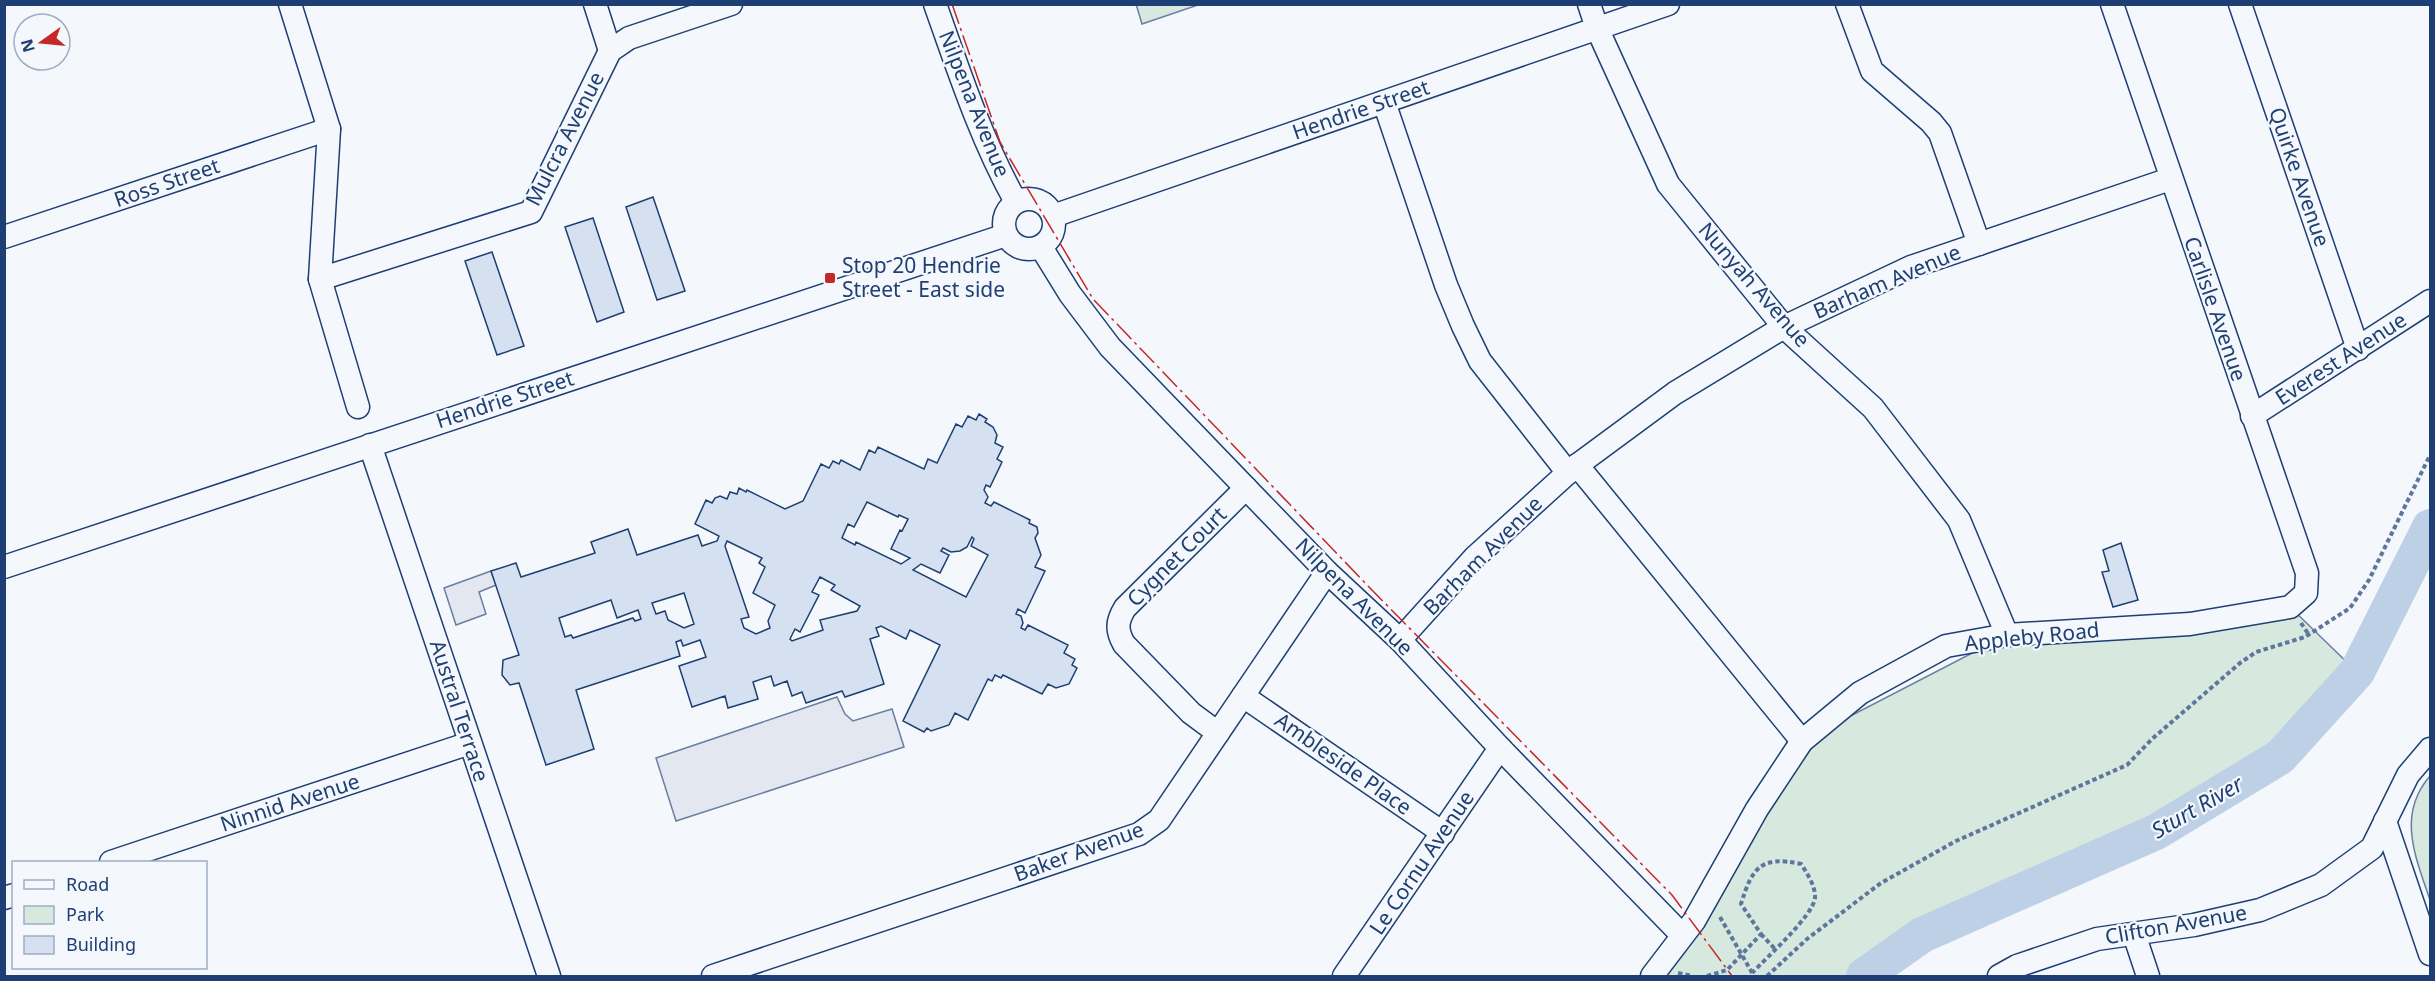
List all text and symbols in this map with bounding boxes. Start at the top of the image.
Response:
north arrow [12,12,72,72]
street label: Nilpena Avenue [933,26,1017,181]
text: N [15,37,40,55]
street label: Mulcra Avenue [518,67,610,210]
street label: Hendrie Street [1288,72,1433,146]
street label: Quirke Avenue [2263,103,2337,250]
street label: Ross Street [110,151,224,213]
street label: Nunyah Avenue [1693,216,1817,353]
street label: Carlisle Avenue [2178,233,2254,385]
street label: Barham Avenue [1809,237,1965,325]
place label: Stop 20 Hendrie Street - East side [842,251,1005,303]
marker: Stop 20 Hendrie Street - East side [823,271,837,285]
street label: Everest Avenue [2269,305,2411,411]
street label: Hendrie Street [432,363,578,435]
street label: Barham Avenue [1417,490,1548,621]
street label: Cygnet Court [1120,500,1232,612]
street label: Nilpena Avenue [1290,531,1420,661]
street label: Appleby Road [1963,615,2101,657]
street label: Austral Terrace [424,636,496,785]
street label: Ambleside Place [1270,706,1417,821]
street label: Ninnid Avenue [216,766,363,838]
water label: Sturt River [2145,767,2249,844]
street label: Le Cornu Avenue [1363,785,1480,940]
street label: Baker Avenue [1010,815,1148,888]
legend [12,861,207,969]
text: Road [66,872,109,896]
street label: Clifton Avenue [2103,898,2249,950]
text: Park [66,902,104,926]
text: Building [66,932,136,956]

